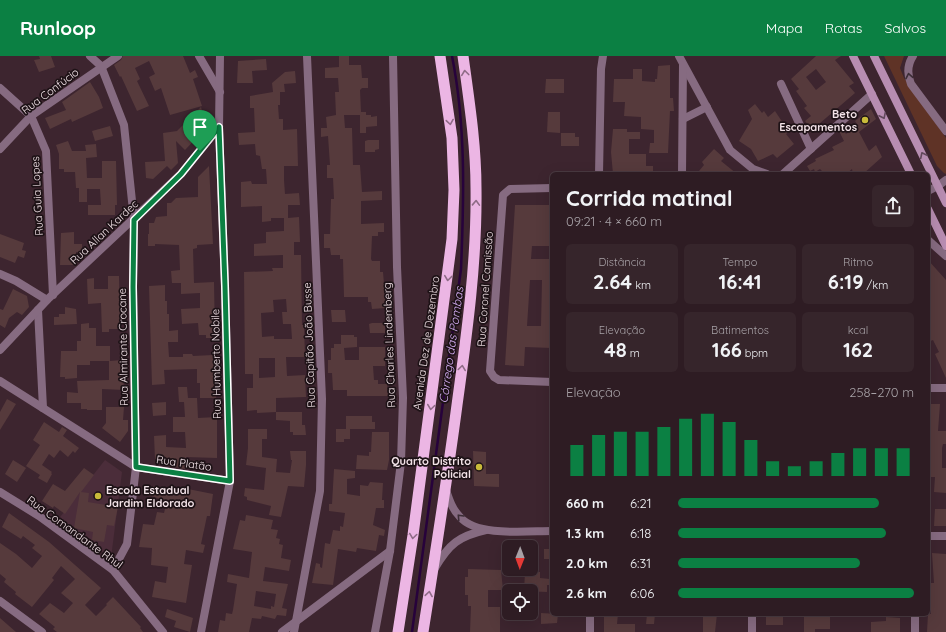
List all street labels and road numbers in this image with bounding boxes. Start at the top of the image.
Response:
street label: Rua Confúcio [19,65,82,117]
street label: Rua Guia Lopes [28,156,46,236]
street label: Rua Allan Kardec [67,197,141,267]
street label: Rua Coronel Camissão [474,230,496,347]
street label: Avenida Dez de Dezembro [410,275,442,411]
street label: Rua Capitão João Busse [300,282,318,408]
street label: Rua Charles Lindemberg [380,282,398,408]
street label: Rua Almirante Crocane [115,288,131,406]
street label: Rua Humberto Nobile [208,309,224,419]
street label: Rua Platão [155,452,213,474]
street label: Rua Comandante Rhul [24,493,126,571]

